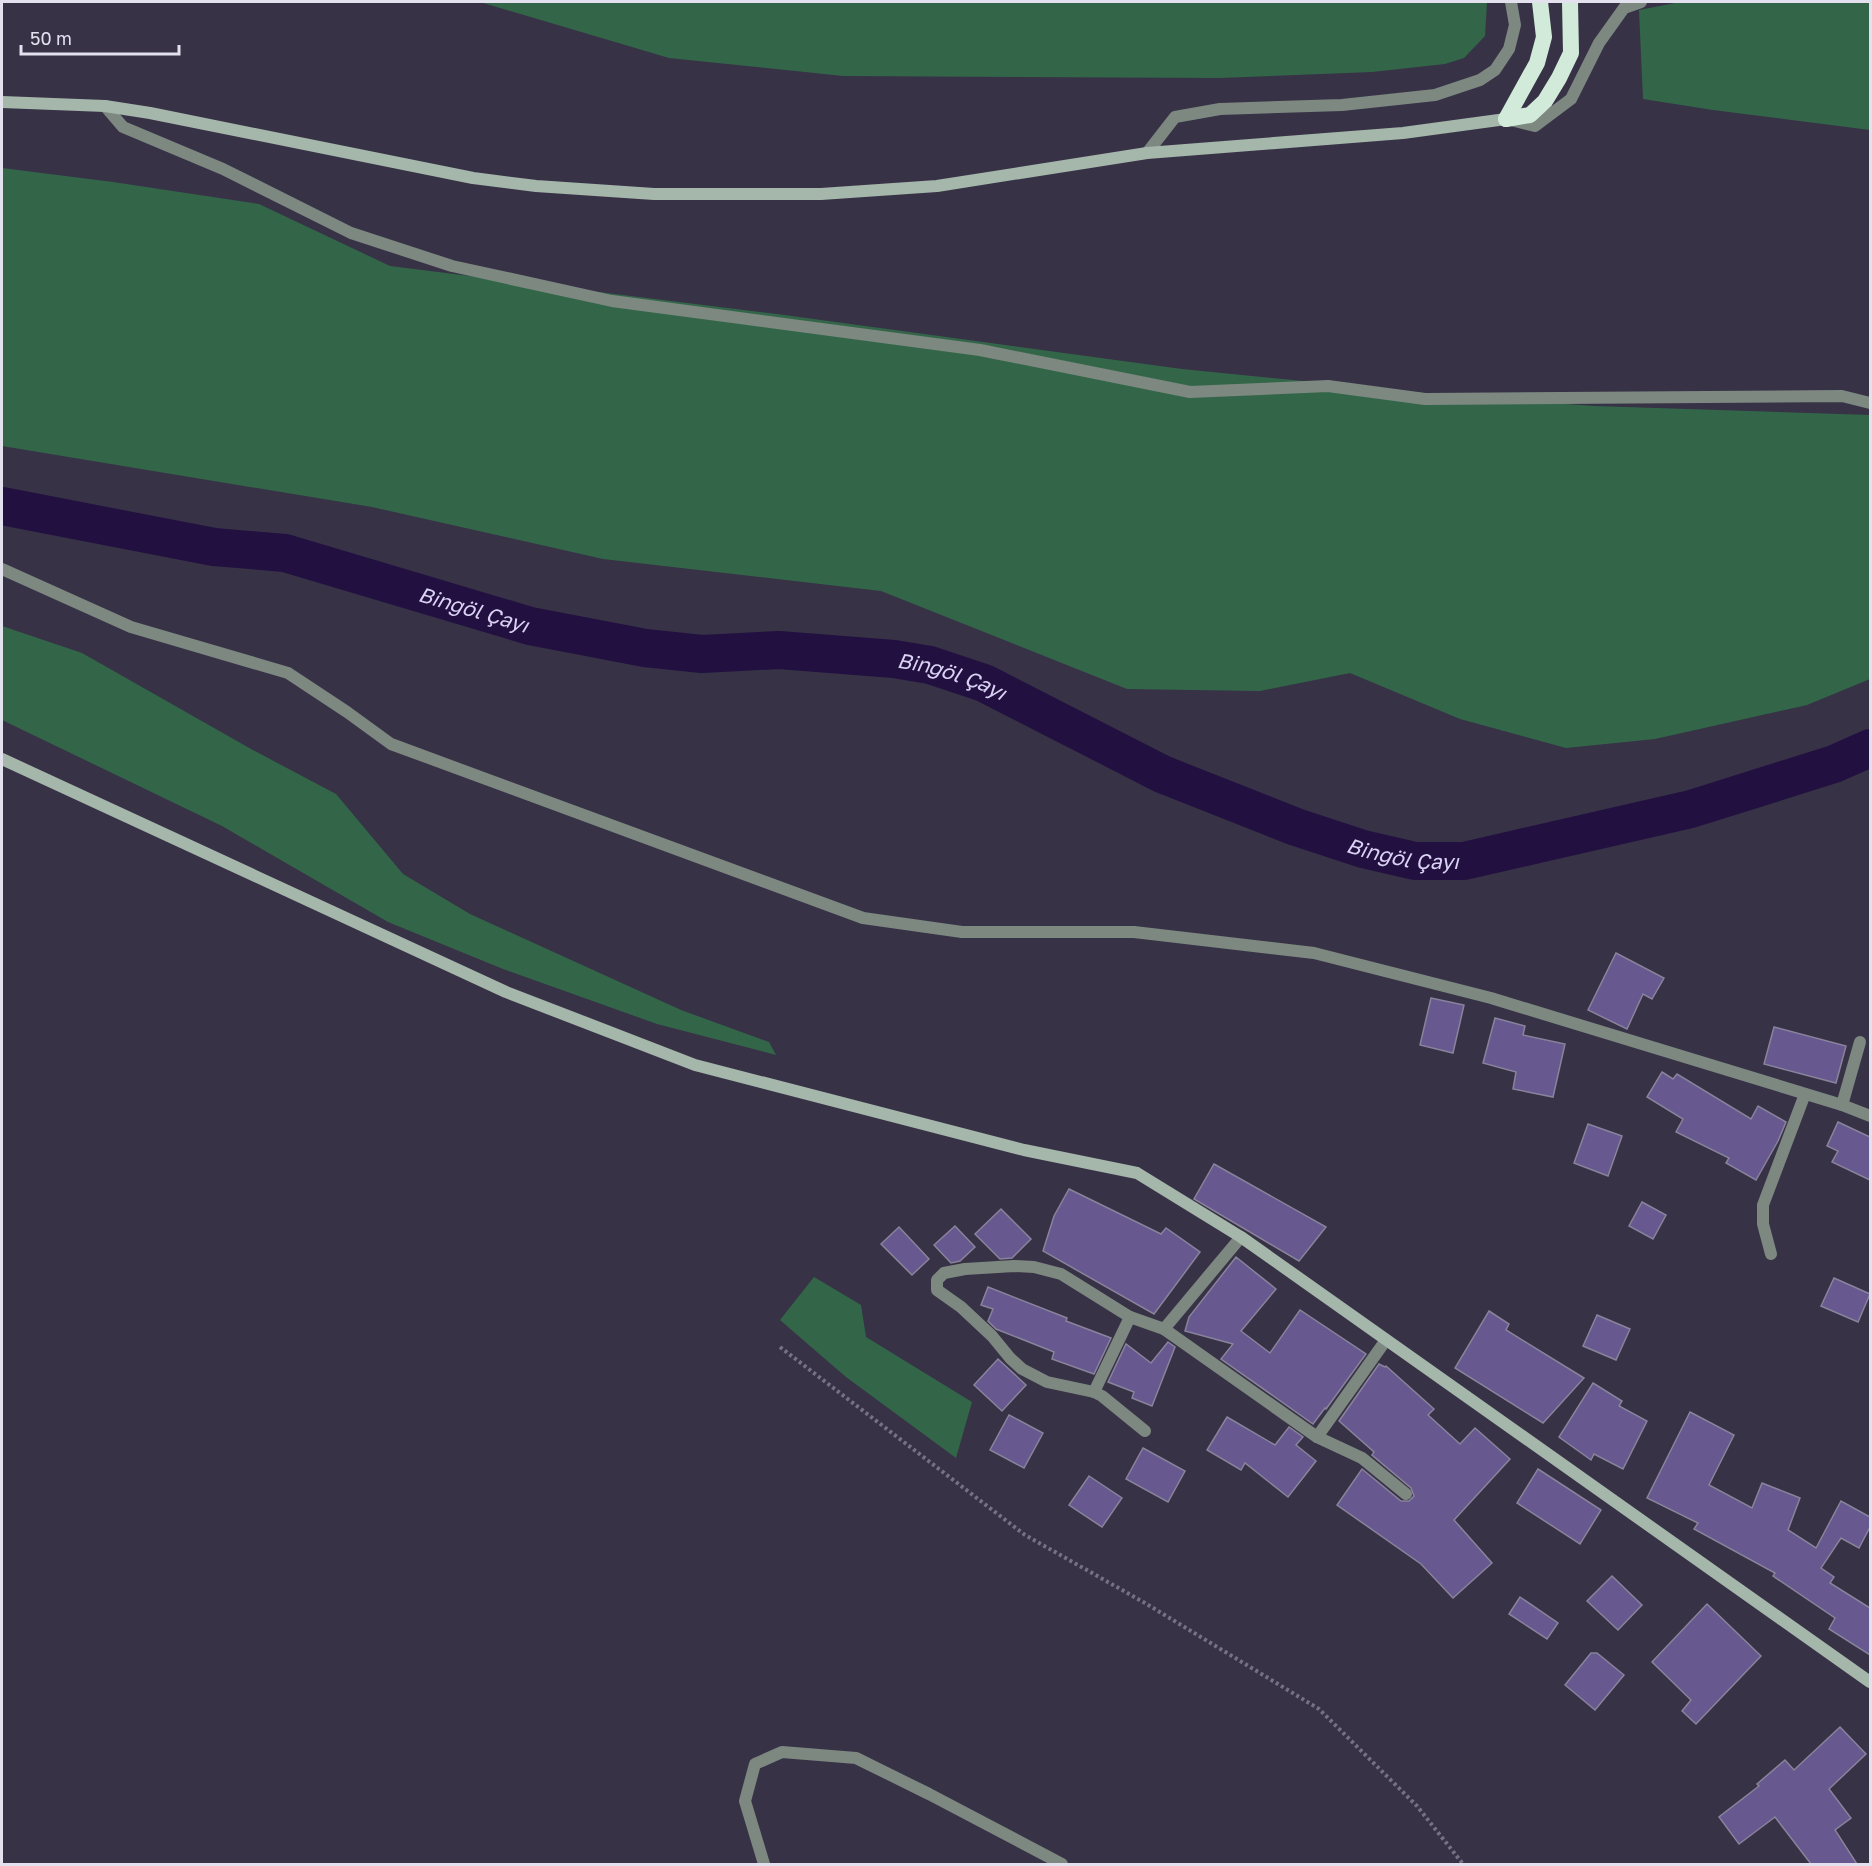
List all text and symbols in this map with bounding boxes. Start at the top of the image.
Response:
scale bar [21,18,178,56]
text: 50 m [30,27,72,49]
water label: Bingöl Çayı [416,581,533,638]
water label: Bingöl Çayı [895,647,1012,706]
water label: Bingöl Çayı [1343,832,1460,874]

